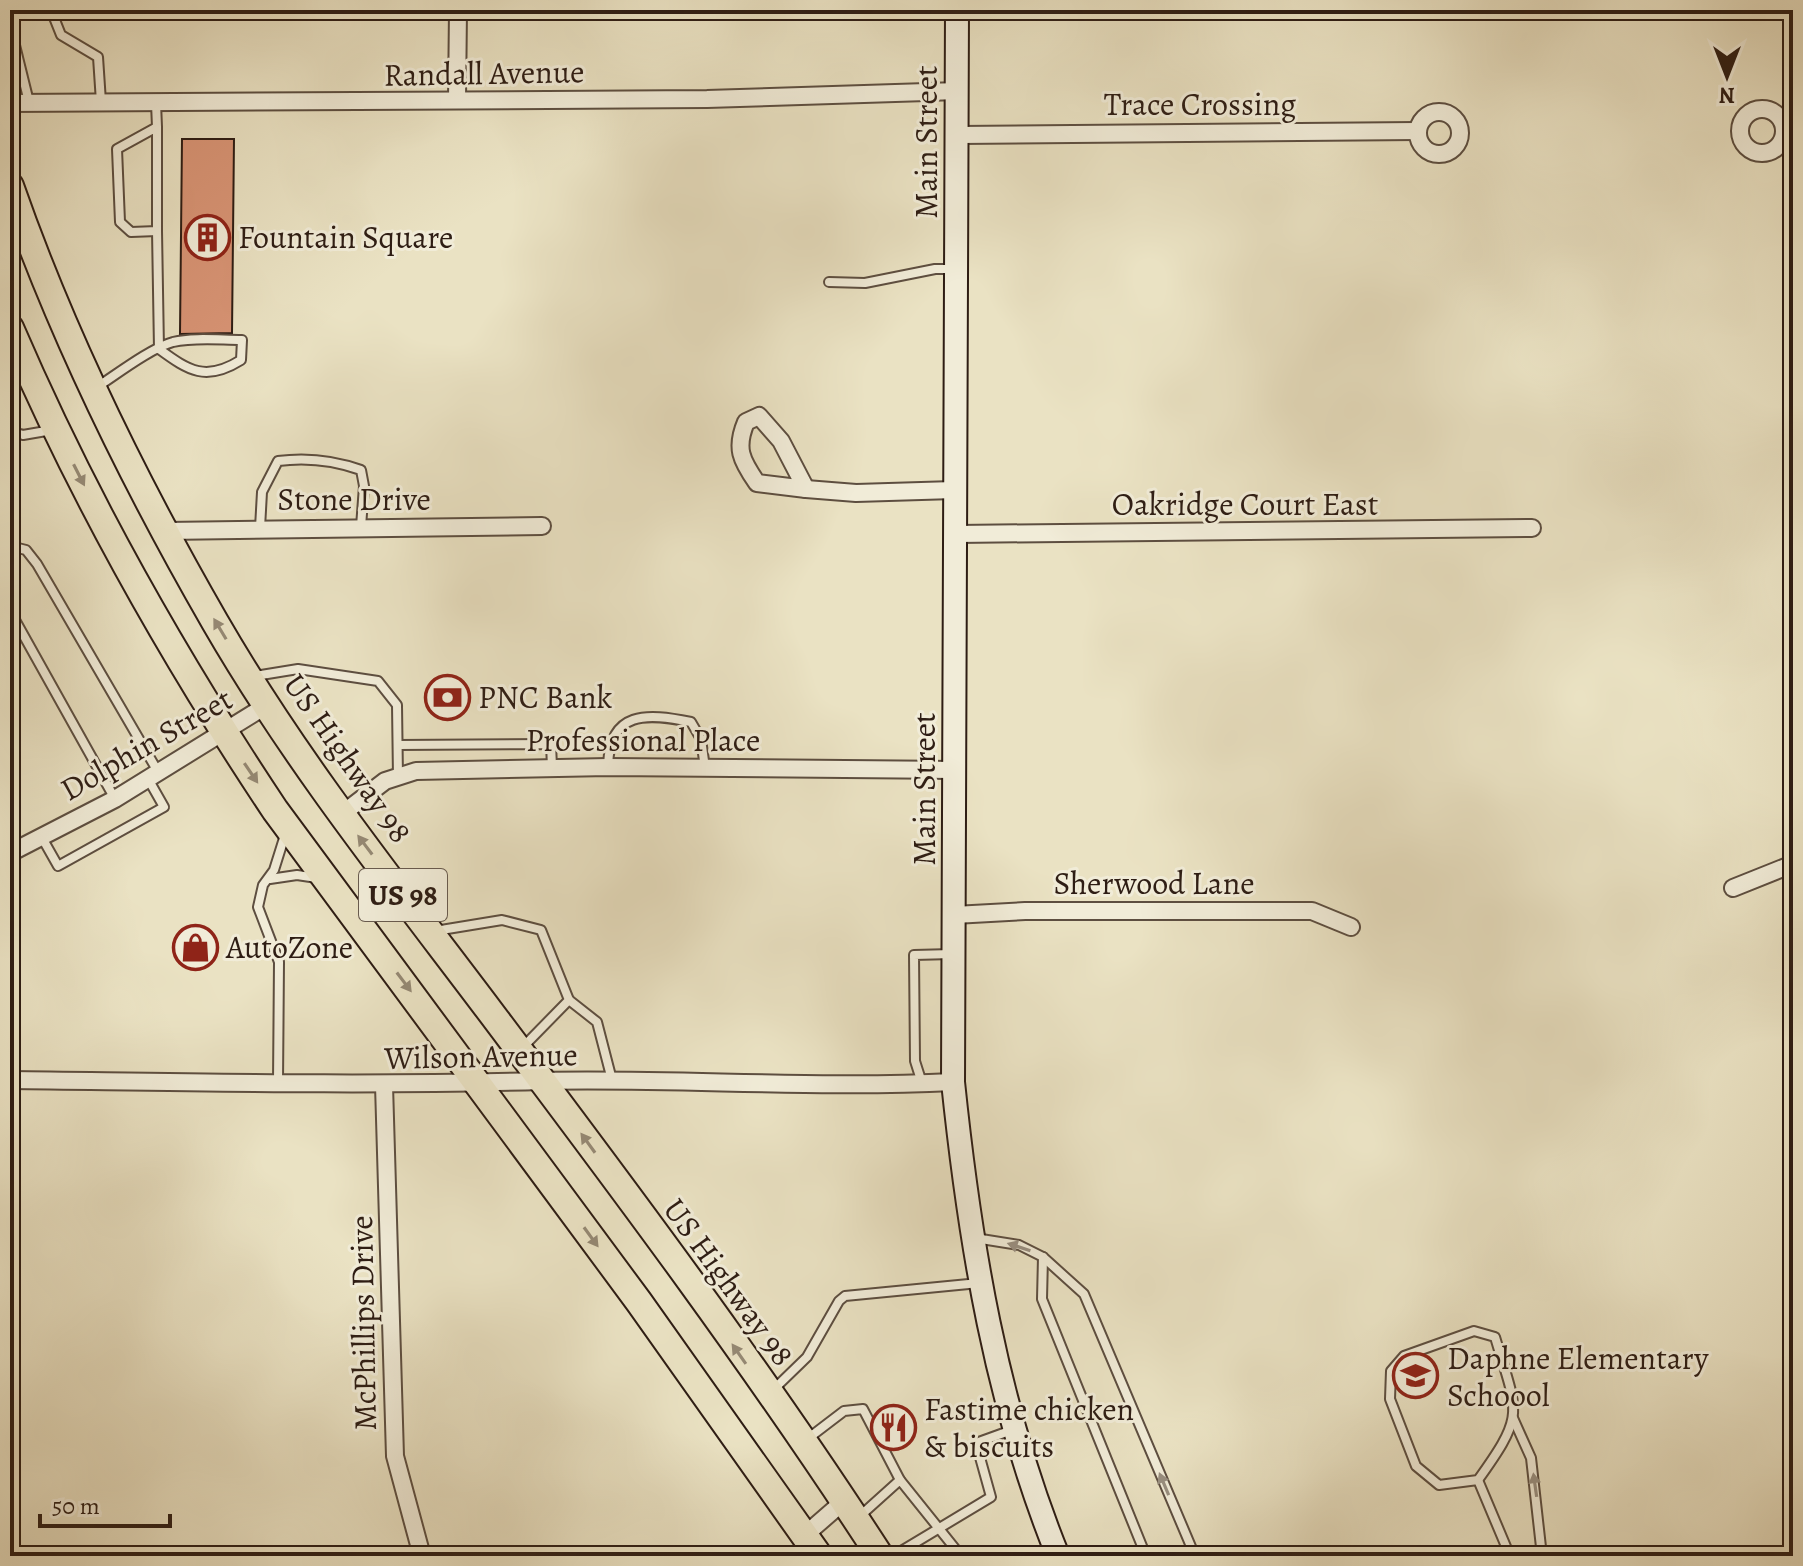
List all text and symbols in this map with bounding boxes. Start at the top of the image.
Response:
north arrow [1687,36,1767,116]
street label: Randall Avenue [383,49,585,97]
street label: Main Street [904,65,948,219]
text: N [1719,80,1735,110]
street label: Trace Crossing [1104,82,1296,126]
building icon: Fountain Square [183,213,231,261]
place label: Fountain Square [238,215,453,259]
one-way arrow [72,464,85,487]
street label: Stone Drive [277,477,431,521]
street label: Oakridge Court East [1112,482,1378,526]
one-way arrow [213,618,227,640]
street label: US Highway 98 [273,664,423,852]
bank icon: PNC Bank [423,673,471,721]
place label: PNC Bank [478,675,613,719]
street label: Dolphin Street [52,677,240,811]
street label: Main Street [902,712,946,866]
street label: Professional Place [526,718,760,762]
one-way arrow [243,762,258,783]
one-way arrow [358,835,374,855]
street label: Sherwood Lane [1053,861,1255,905]
road number: US 98 [359,869,447,921]
shop icon: AutoZone [171,923,219,971]
place label: AutoZone [225,925,353,969]
one-way arrow [396,972,412,993]
street label: Wilson Avenue [383,1032,578,1080]
one-way arrow [580,1132,596,1154]
street label: US Highway 98 [653,1189,805,1375]
street label: McPhillips Drive [339,1215,387,1431]
one-way arrow [583,1227,599,1247]
one-way arrow [1007,1241,1031,1253]
place label: Daphne Elementary Schoool [1447,1336,1709,1417]
one-way arrow [732,1344,748,1365]
school or university icon: Daphne Elementary Schoool [1392,1352,1440,1400]
place label: Fastime chicken & biscuits [924,1387,1134,1468]
restaurant icon: Fastime chicken & biscuits [869,1403,917,1451]
one-way arrow [1158,1472,1171,1496]
one-way arrow [1528,1472,1541,1497]
scale bar [40,1478,170,1528]
text: 50 m [52,1490,100,1522]

